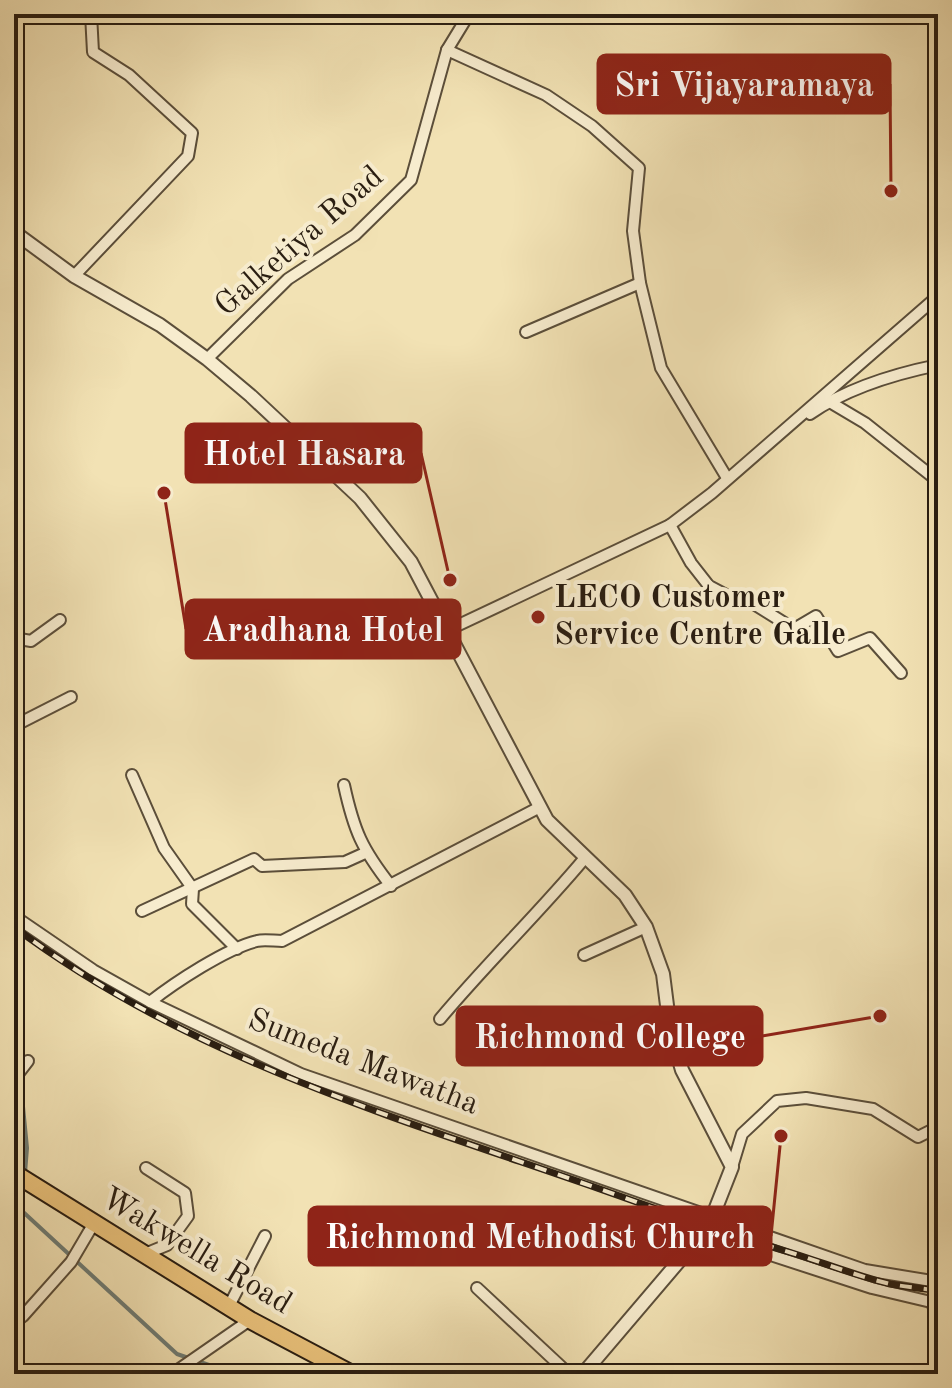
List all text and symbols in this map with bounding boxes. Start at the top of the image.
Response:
callout: Sri Vijayaramaya [598,55,890,113]
text: Sri Vijayaramaya [614,70,874,104]
street label: Galketiya Road [210,161,390,323]
callout: Hotel Hasara [186,424,421,482]
text: Hotel Hasara [203,439,405,473]
place label: LECO Customer Service Centre Galle [554,583,846,652]
callout: Aradhana Hotel [186,600,460,658]
marker: LECO Customer Service Centre Galle [529,608,547,626]
text: Aradhana Hotel [202,615,444,649]
street label: Sumeda Mawatha [243,1004,483,1122]
callout: Richmond College [457,1007,762,1065]
text: Richmond College [474,1022,746,1056]
street label: Wakwella Road [95,1183,297,1321]
callout: Richmond Methodist Church [309,1207,771,1265]
text: Richmond Methodist Church [325,1222,755,1256]

